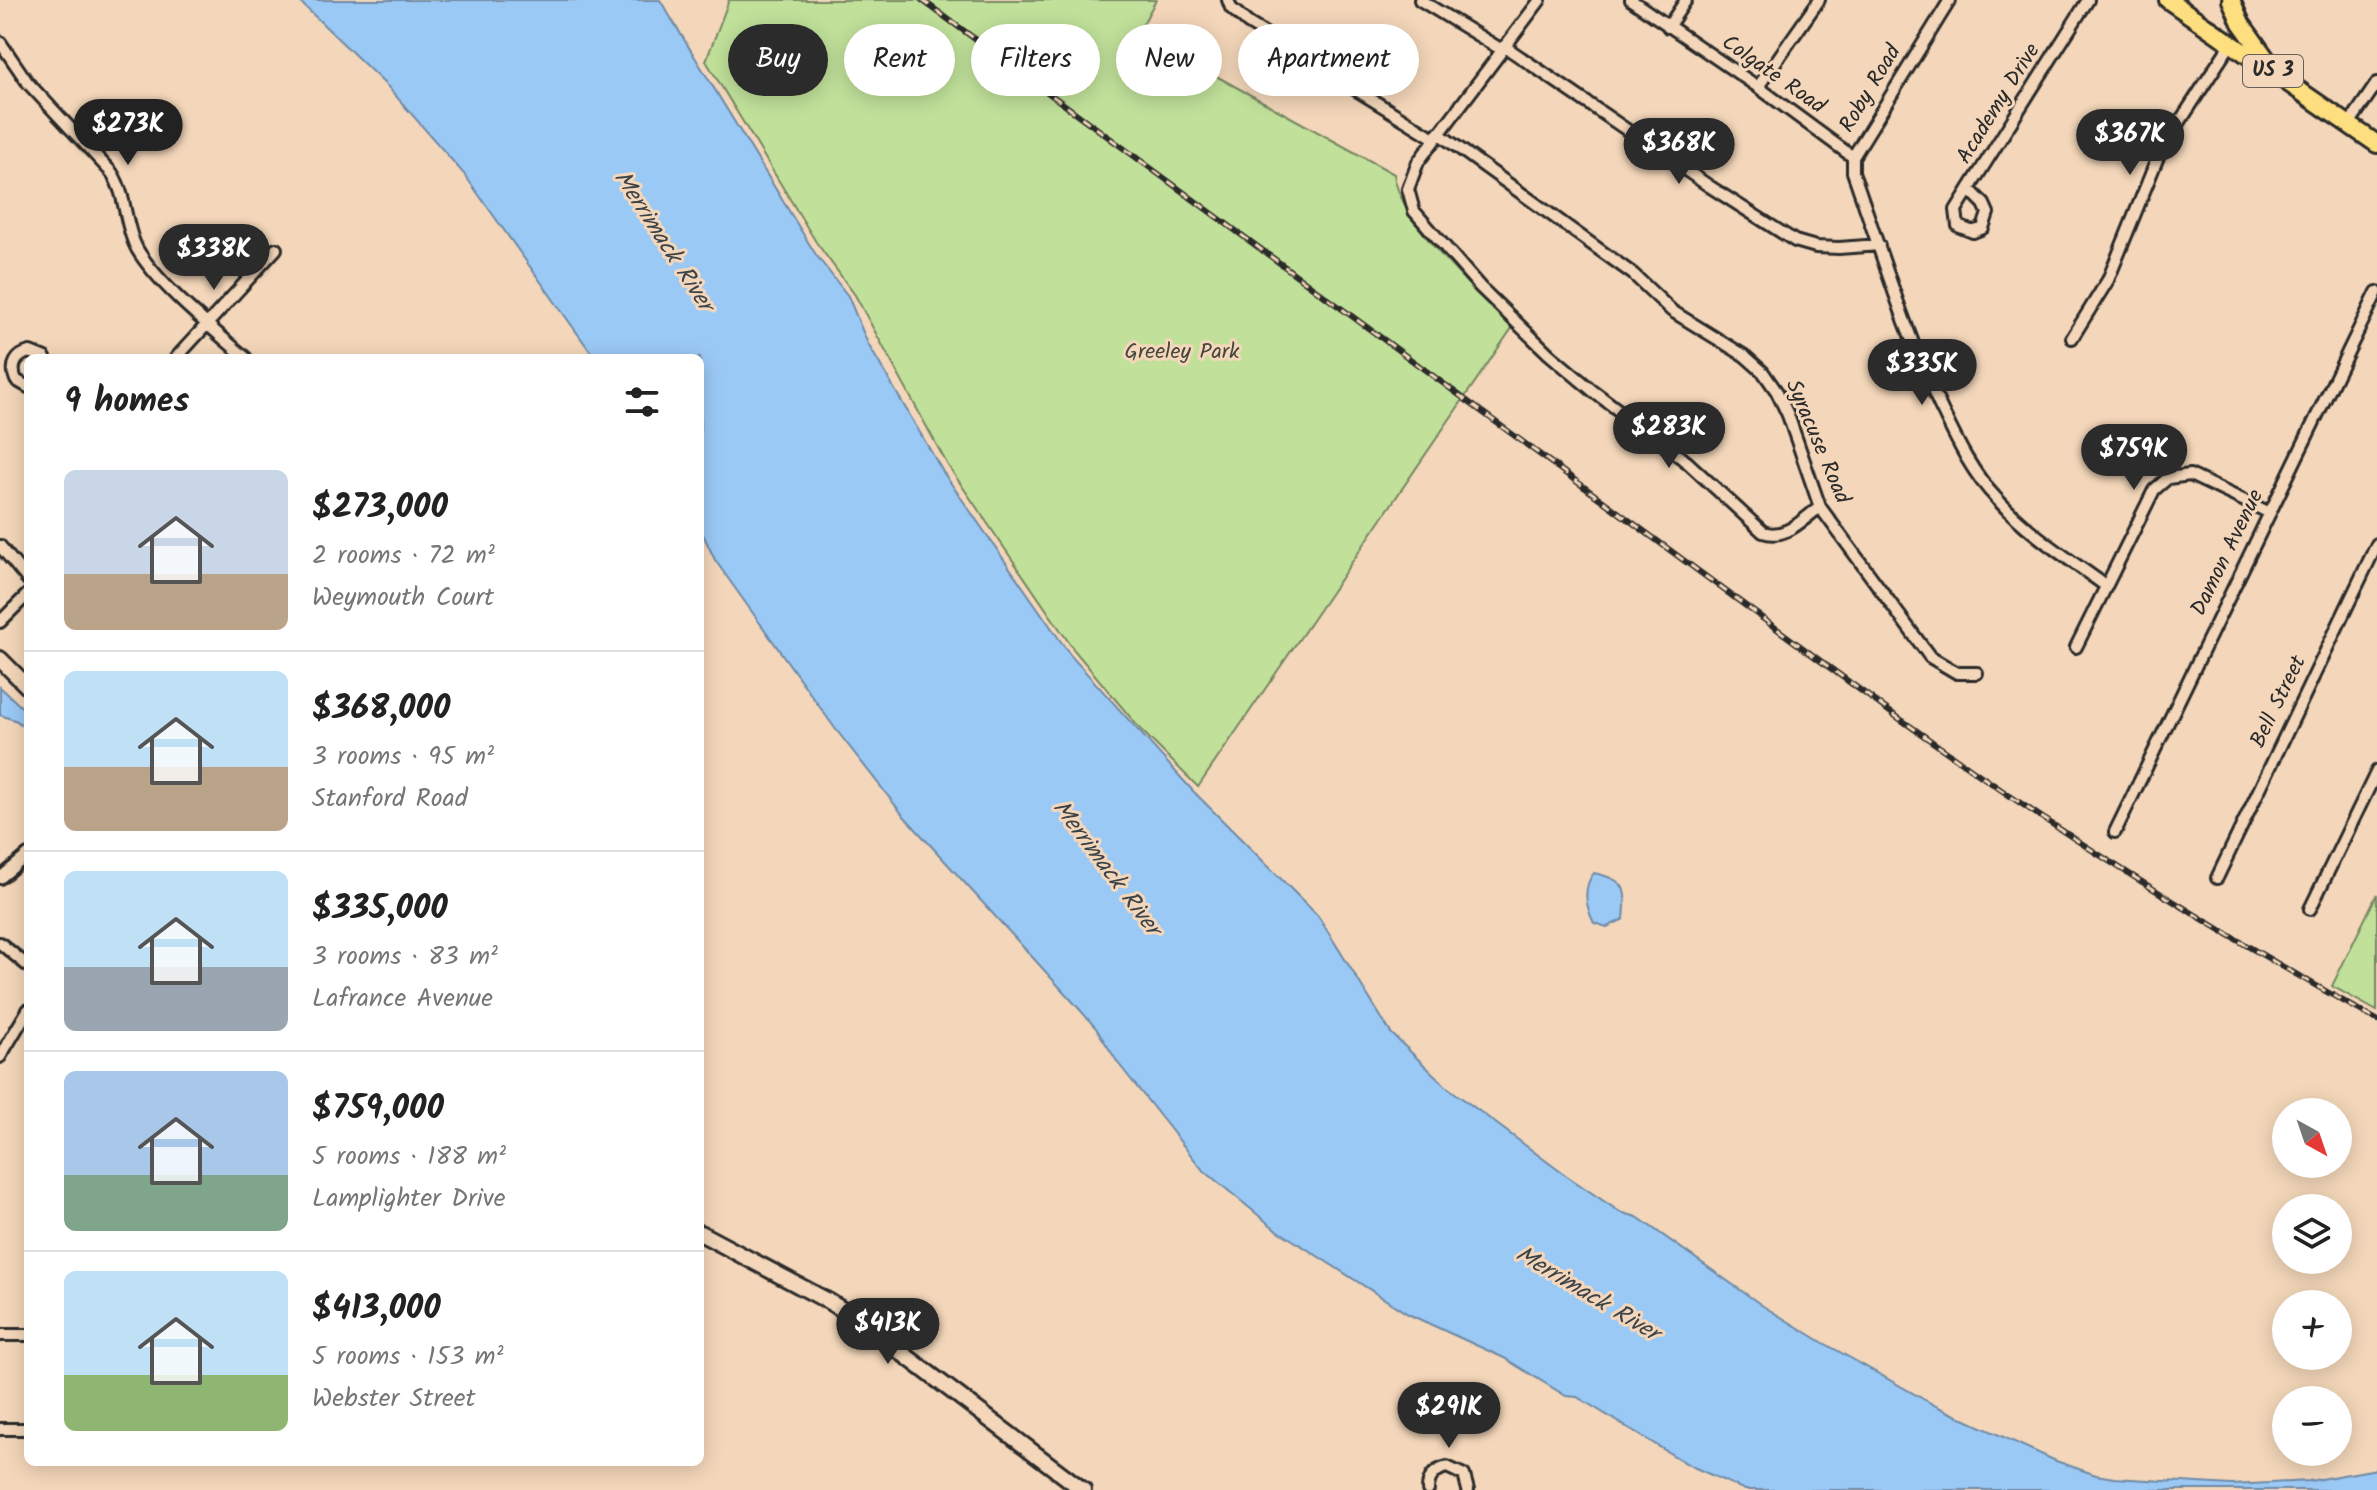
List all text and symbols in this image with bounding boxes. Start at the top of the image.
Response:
chip: Buy [728,24,828,96]
chip: Rent [844,24,955,96]
chip: Filters [971,24,1100,96]
chip: New [1116,24,1222,96]
chip: Apartment [1238,24,1419,96]
street label: Colgate Road [1714,26,1833,125]
street label: Roby Road [1831,37,1912,140]
street label: Academy Drive [1948,37,2050,171]
road number: US 3 [2243,55,2303,87]
pin: $273K [72,99,184,167]
text: $273K [92,104,164,146]
pin: $367K [2074,109,2186,177]
text: $367K [2094,114,2166,156]
pin: $368K [1623,118,1735,186]
text: $368K [1642,123,1716,165]
water label: Merrimack River [603,163,726,324]
pin: $338K [158,224,270,292]
text: $338K [177,229,251,271]
park label: Greeley Park [1125,335,1240,370]
pin: $335K [1866,339,1978,407]
text: $335K [1886,344,1958,386]
street label: Syracuse Road [1775,374,1859,511]
text: 9 homes [64,375,189,429]
icon: filters [620,380,664,424]
pin: $283K [1613,402,1725,470]
text: $283K [1631,407,1707,449]
pin: $759K [2078,424,2190,492]
text: $759K [2099,429,2169,471]
text: $273,000 [312,481,448,535]
street label: Damon Avenue [2182,484,2274,622]
icon: home [128,502,224,598]
text: 2 rooms · 72 m² [312,535,495,577]
text: Weymouth Court [312,577,494,619]
street label: Bell Street [2242,649,2317,754]
text: $368,000 [312,682,450,736]
icon: home [128,703,224,799]
text: 3 rooms · 95 m² [312,736,494,778]
text: Stanford Road [312,778,468,820]
water label: Merrimack River [1042,792,1173,948]
text: $335,000 [312,882,448,936]
icon: home [128,903,224,999]
text: 3 rooms · 83 m² [312,936,498,978]
text: Lafrance Avenue [312,978,493,1020]
text: $759,000 [312,1082,444,1136]
north arrow [2272,1098,2352,1178]
map controls [2272,1098,2352,1466]
icon: home [128,1103,224,1199]
text: 5 rooms · 188 m² [312,1136,506,1178]
text: Lamplighter Drive [312,1178,505,1220]
button: layers [2272,1194,2352,1274]
water label: Merrimack River [1508,1236,1671,1355]
text: $413,000 [312,1282,441,1336]
button: + [2272,1290,2352,1370]
pin: $413K [832,1298,944,1366]
icon: home [128,1303,224,1399]
text: $413K [854,1303,922,1345]
text: 5 rooms · 153 m² [312,1336,503,1378]
text: Webster Street [312,1378,476,1420]
pin: $291K [1393,1382,1505,1450]
button: − [2272,1386,2352,1466]
text: $291K [1415,1387,1483,1429]

